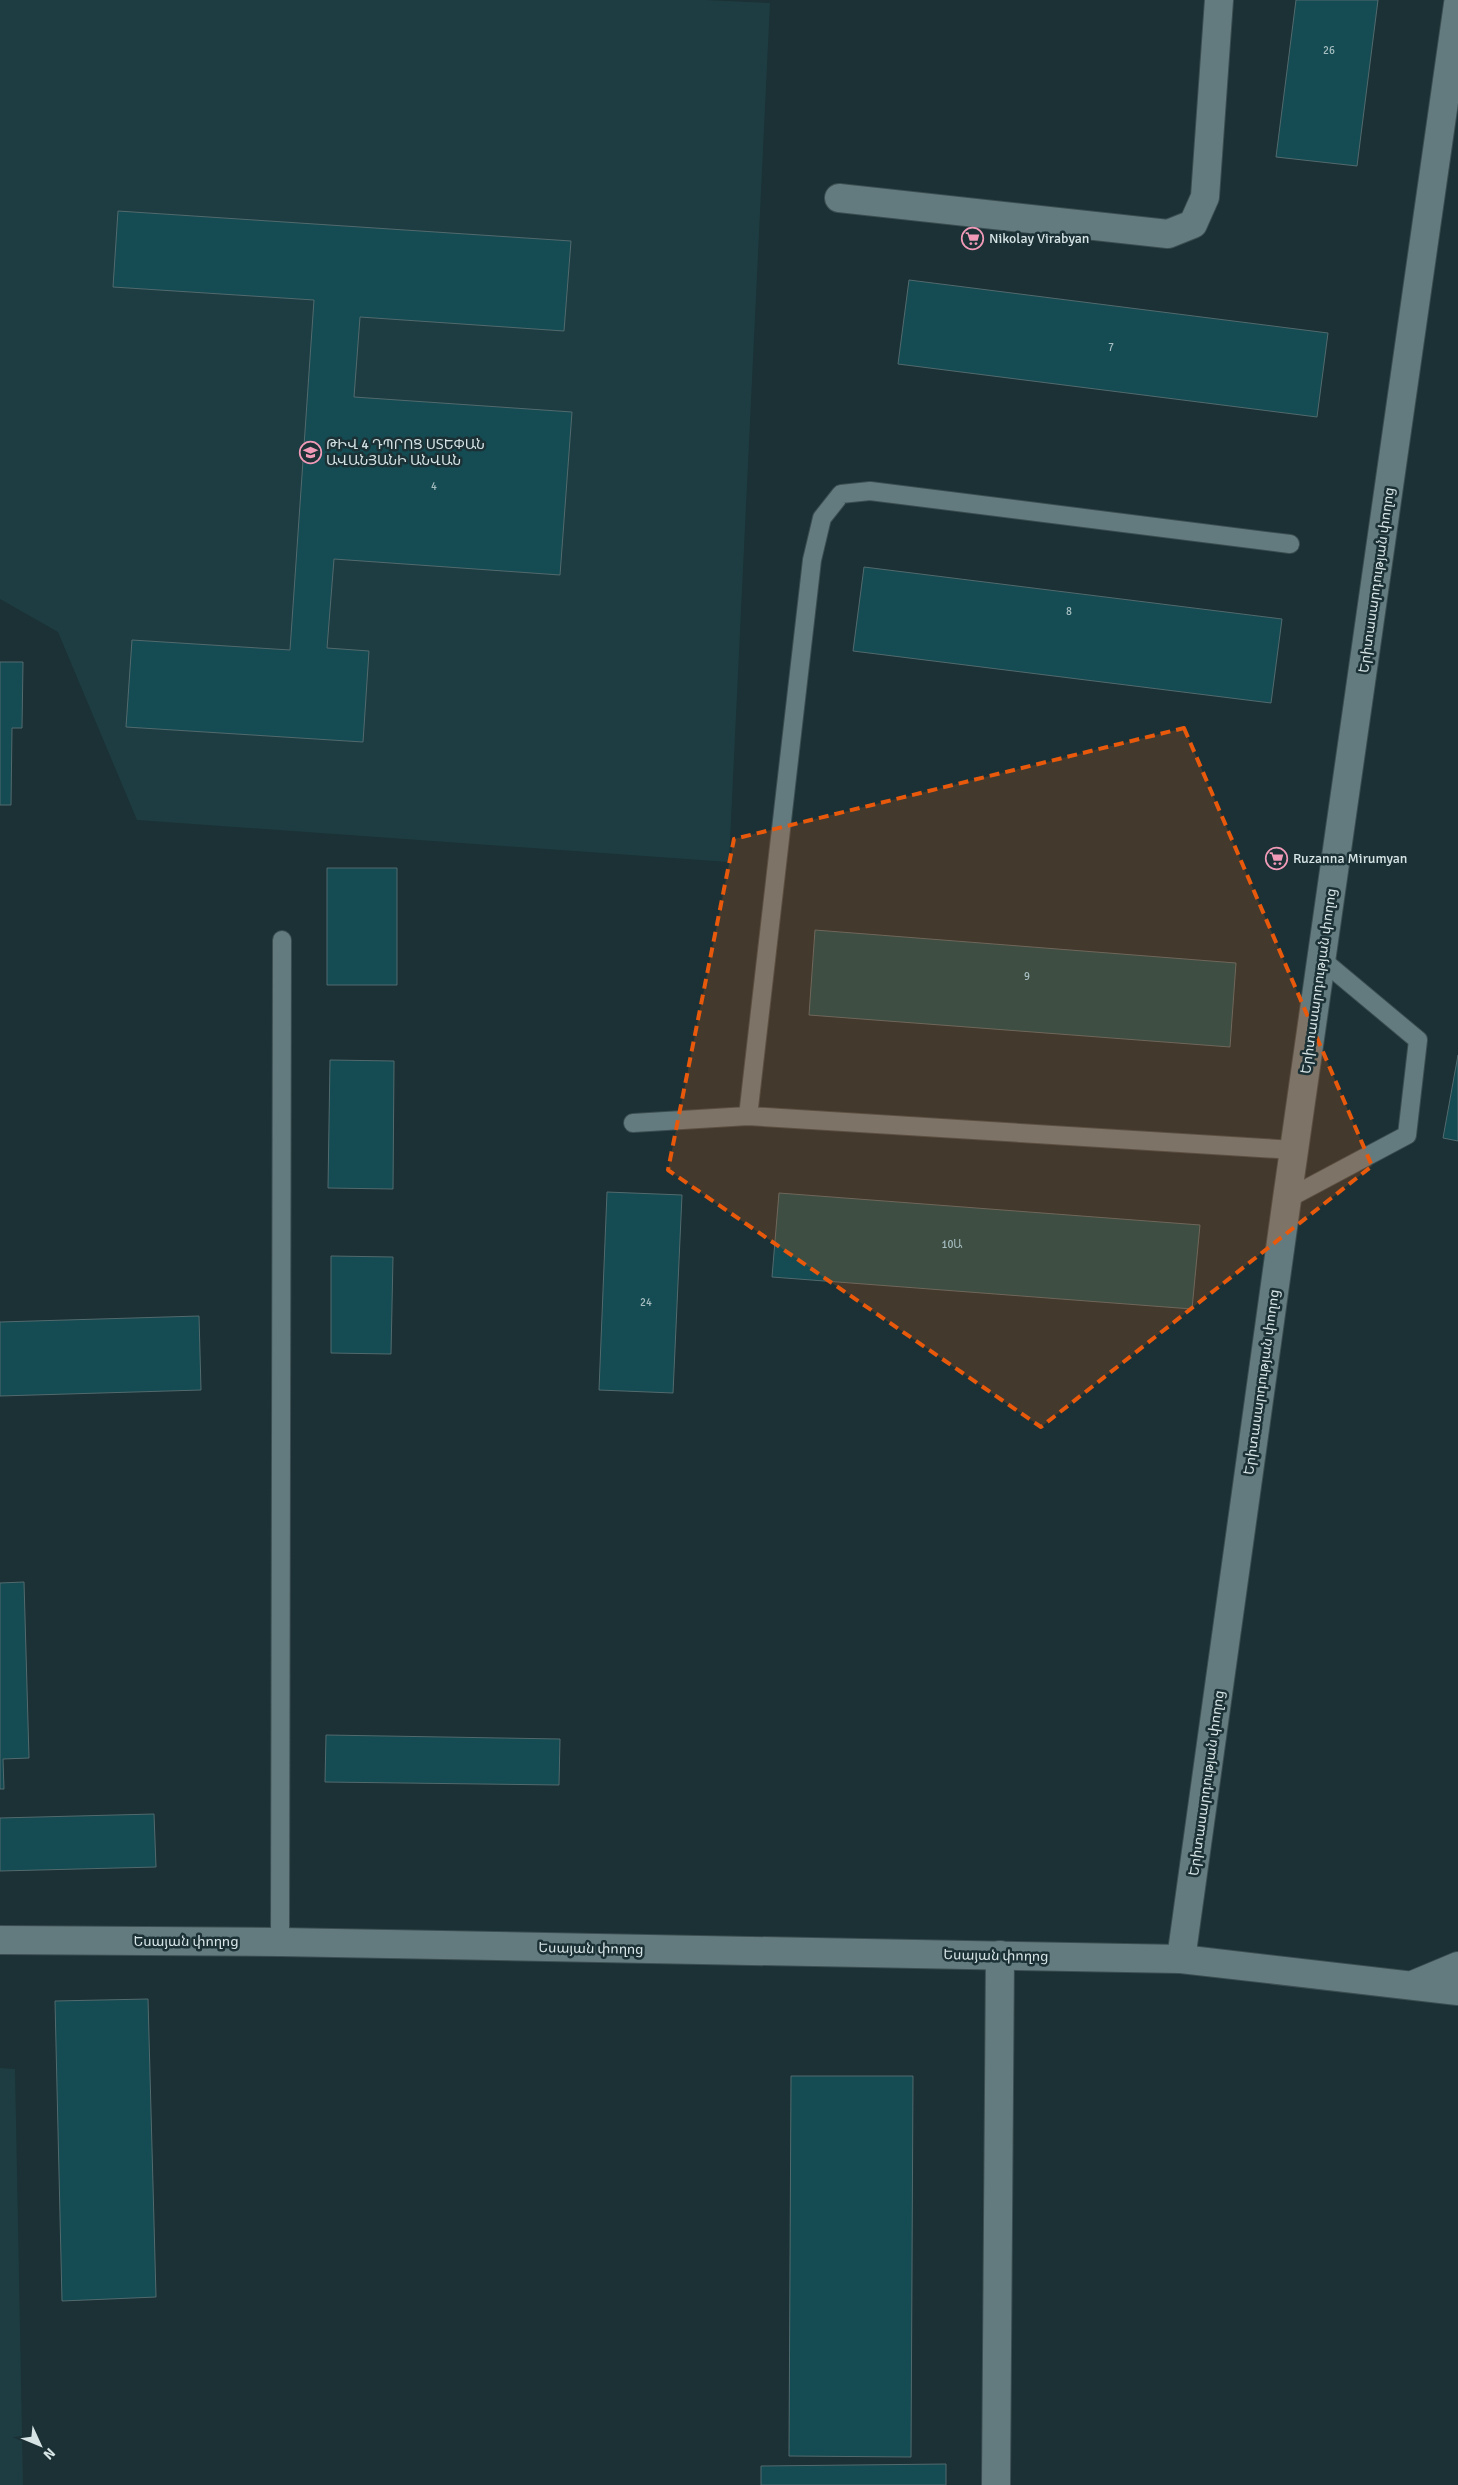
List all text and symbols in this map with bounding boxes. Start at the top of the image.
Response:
house number: 26 [1323,44,1335,57]
supermarket icon: Nikolay Virabyan [961,226,985,250]
place label: Nikolay Virabyan [989,230,1090,247]
house number: 7 [1108,341,1114,354]
place label: ԹԻՎ 4 ԴՊՐՈՑ ՍՏԵՓԱՆ ԱՎԱՆՅԱՆԻ ԱՆՎԱՆ [326,436,485,469]
school or university icon: ԹԻՎ 4 ԴՊՐՈՑ ՍՏԵՓԱՆ ԱՎԱՆՅԱՆԻ ԱՆՎԱՆ [298,440,322,464]
house number: 4 [431,480,437,493]
street label: Երիտասարդության փողոց [1355,486,1398,674]
house number: 8 [1066,605,1072,618]
supermarket icon: Ruzanna Mirumyan [1265,846,1289,870]
place label: Ruzanna Mirumyan [1293,850,1408,867]
street label: Երիտասարդության փողոց [1297,887,1340,1075]
house number: 9 [1024,970,1030,983]
house number: 10Ա [941,1238,963,1251]
street label: Երիտասարդության փողոց [1240,1288,1283,1476]
house number: 24 [640,1296,652,1309]
street label: Երիտասարդության փողոց [1185,1689,1228,1877]
street label: Եսայան փողոց [133,1933,239,1950]
street label: Եսայան փողոց [538,1939,644,1958]
street label: Եսայան փողոց [943,1946,1049,1965]
north arrow [15,2420,65,2470]
text: N [39,2444,58,2463]

